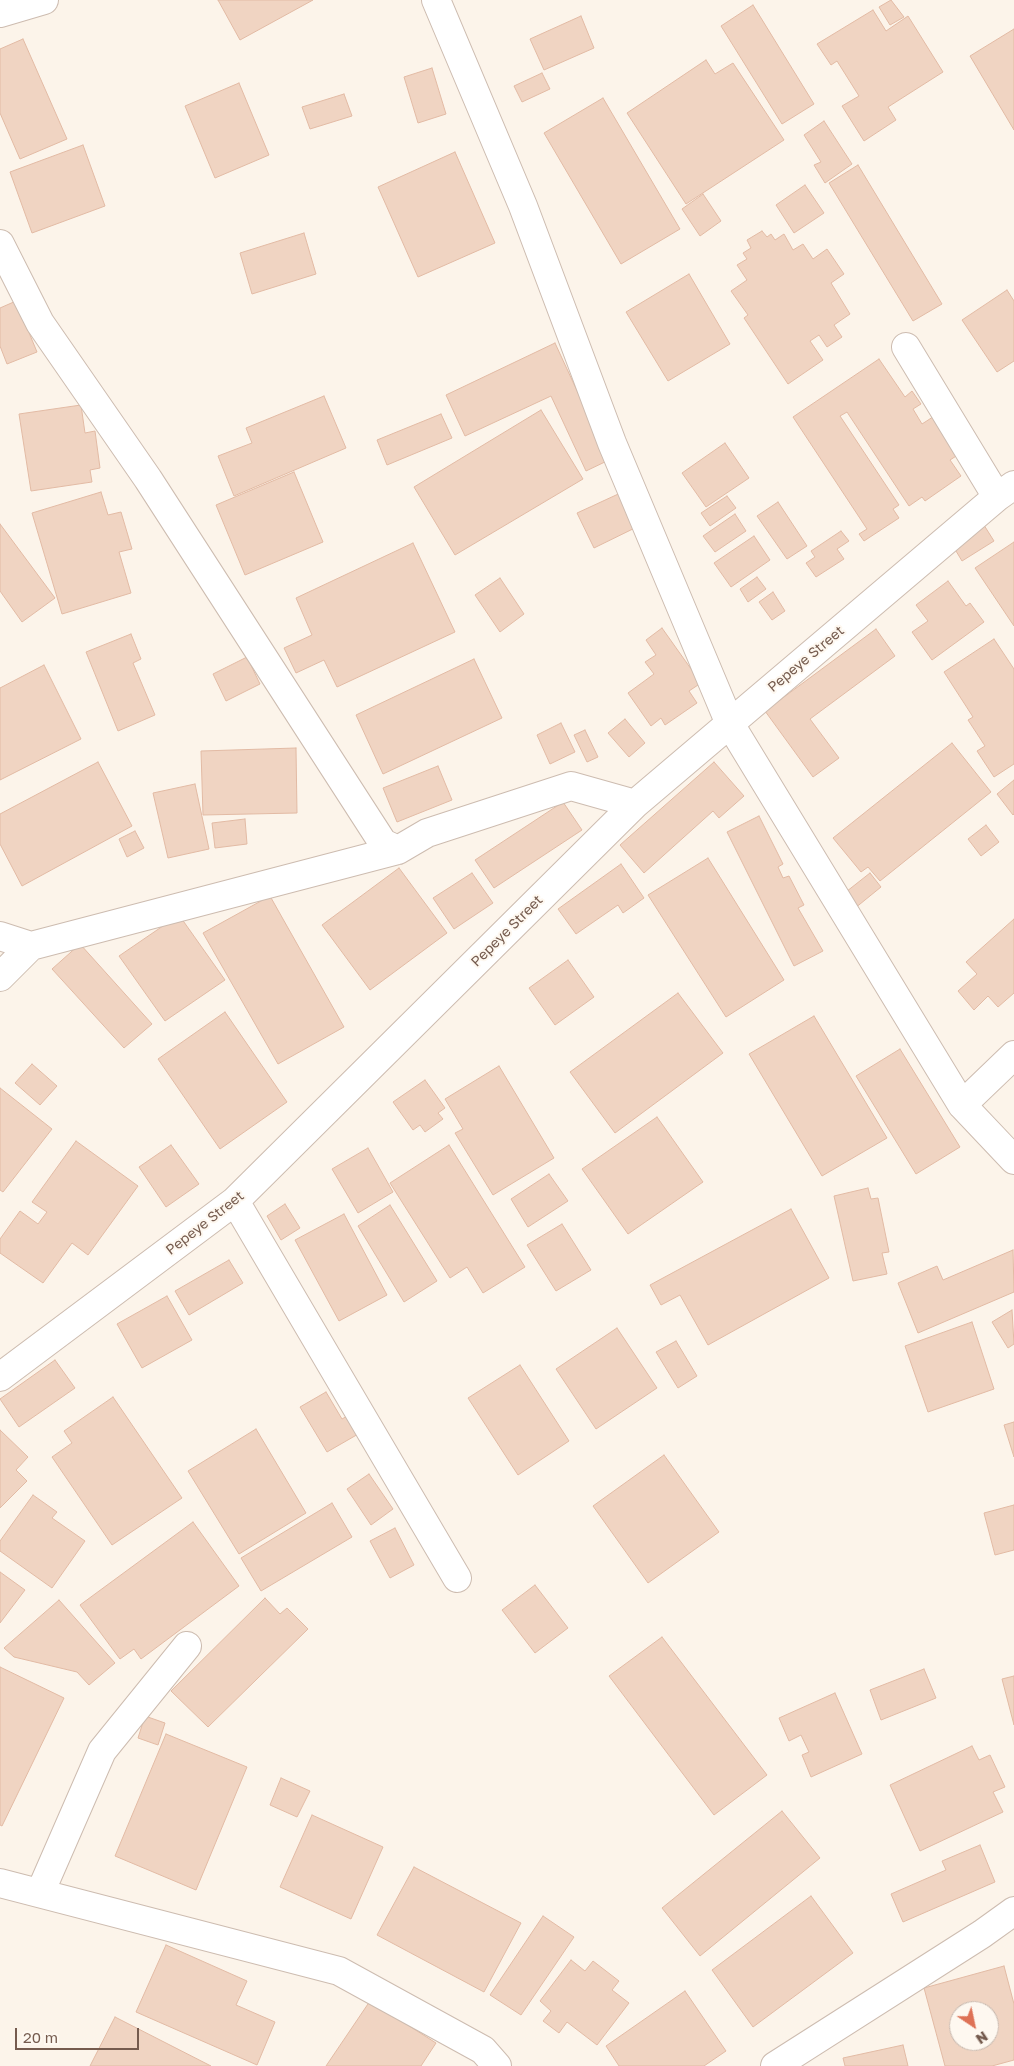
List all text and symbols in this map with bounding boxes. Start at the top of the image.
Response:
street label: Pepeye Street [765,622,847,696]
street label: Pepeye Street [468,892,546,970]
street label: Pepeye Street [163,1187,247,1259]
north arrow [949,2001,999,2051]
scale bar [18,2018,141,2050]
text: 20 m [23,2028,58,2046]
text: N [973,2028,991,2048]

